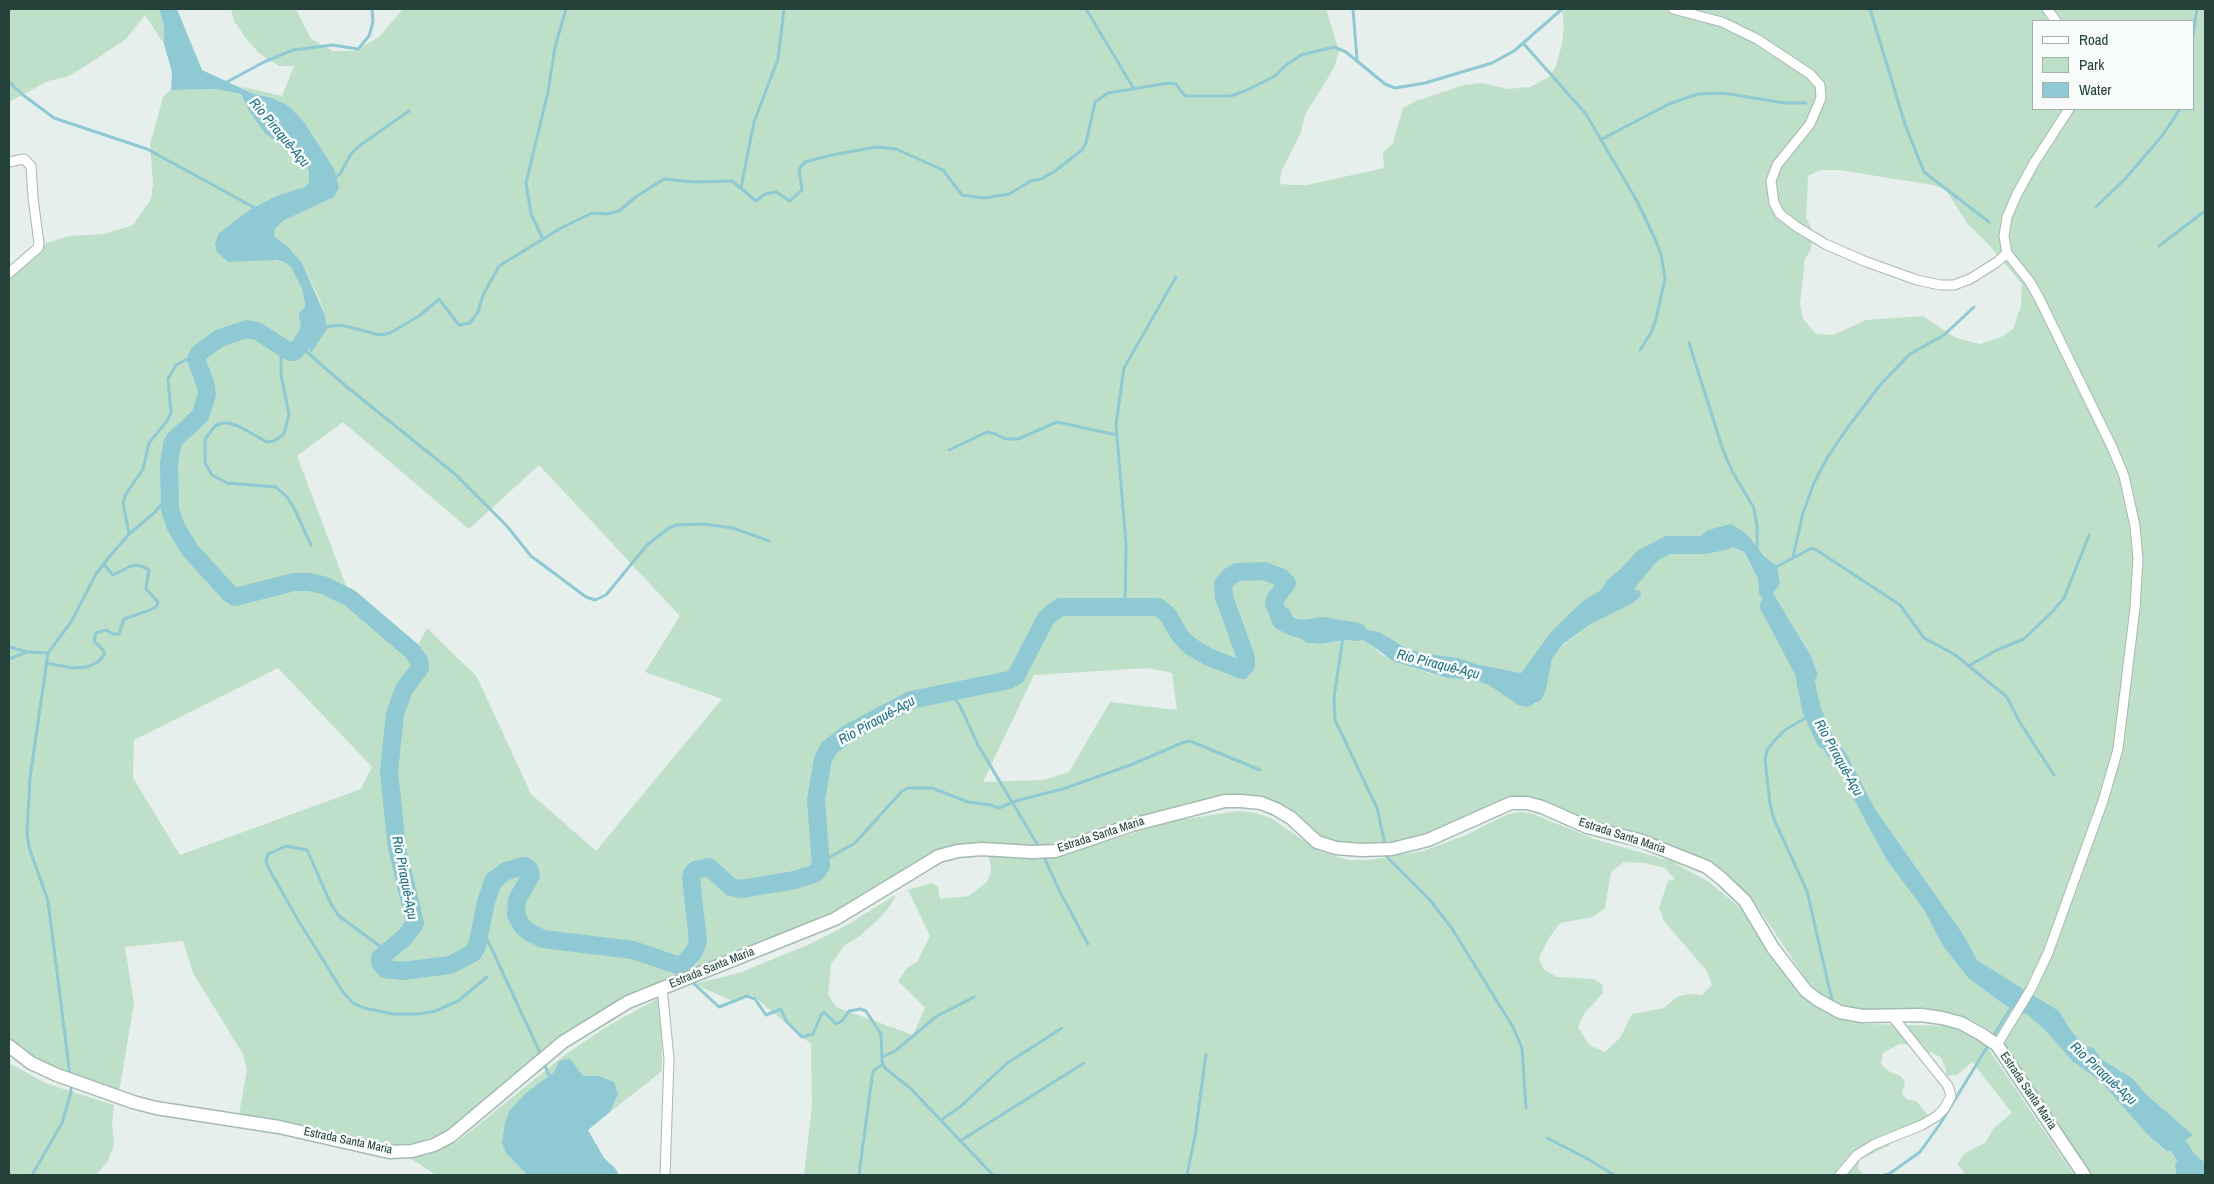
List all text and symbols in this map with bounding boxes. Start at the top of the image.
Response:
legend [2032,20,2194,110]
text: Road [2079,29,2108,50]
text: Park [2079,54,2104,75]
text: Water [2079,79,2111,100]
water label: Rio Piraquê-Açu [245,95,313,171]
water label: Rio Piraquê-Açu [1395,647,1481,683]
water label: Rio Piraquê-Açu [836,693,918,749]
water label: Rio Piraquê-Açu [1810,717,1866,799]
street label: Estrada Santa Maria [1056,814,1146,856]
street label: Estrada Santa Maria [1577,815,1667,857]
water label: Rio Piraquê-Açu [388,835,420,921]
street label: Estrada Santa Maria [667,944,757,992]
water label: Rio Piraquê-Açu [2066,1039,2140,1109]
street label: Estrada Santa Maria [1997,1050,2059,1132]
street label: Estrada Santa Maria [302,1125,394,1157]

